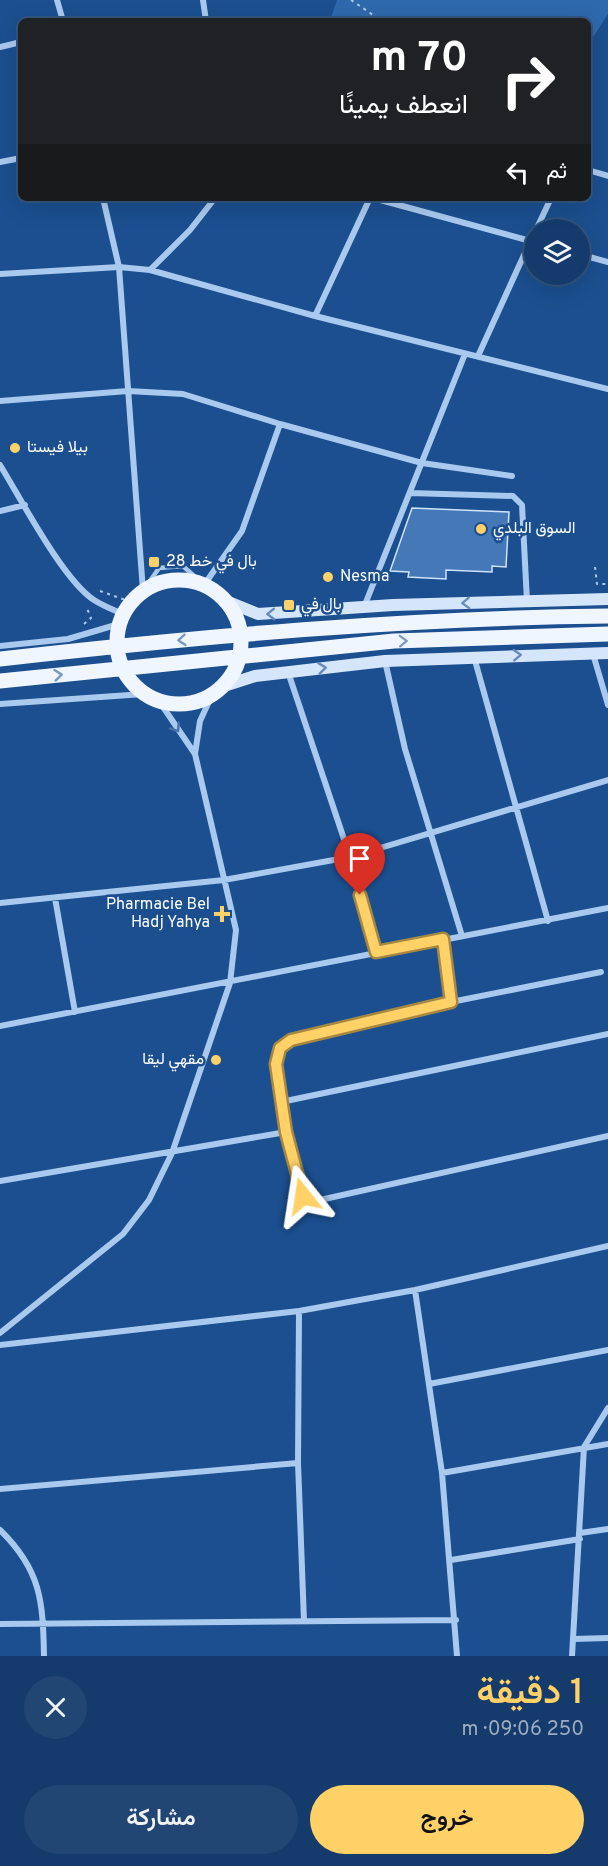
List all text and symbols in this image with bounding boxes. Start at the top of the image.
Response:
text: 70 m [370,33,468,86]
icon: right [489,42,567,120]
text: انعطف يمينًا [339,89,468,123]
icon: left [501,156,534,189]
text: ثم [546,159,567,186]
map controls [524,219,590,285]
button: layers [524,219,590,285]
place label: بيلا فيستا [27,438,88,458]
marker: بيلا فيستا [8,441,22,455]
place label: السوق البلدي [493,519,576,541]
marker: السوق البلدي [474,522,488,536]
place label: بال في خط 28 [166,552,257,574]
marker: بال في خط 28 [147,555,161,569]
place label: Nesma [340,567,389,587]
marker: Nesma [321,570,335,584]
place label: بال في [301,595,342,617]
one-way arrow [461,597,470,610]
marker: بال في [282,598,296,612]
one-way arrow [266,607,275,620]
one-way arrow [178,633,187,646]
one-way arrow [398,634,407,647]
one-way arrow [512,649,521,662]
one-way arrow [318,663,327,675]
one-way arrow [54,669,63,682]
one-way arrow [169,722,181,732]
pin [334,833,385,895]
icon: arrive [343,842,376,875]
place label: Pharmacie Bel Hadj Yahya [106,895,210,933]
marker: Pharmacie Bel Hadj Yahya [215,907,229,921]
place label: مقهي ليقا [142,1050,204,1072]
marker: مقهي ليقا [209,1053,223,1067]
position arrow [271,1164,335,1228]
text: 1 دقيقة [477,1671,584,1717]
button: close [24,1676,87,1739]
text: 250 m · 09:06 [461,1717,584,1743]
button: مشاركة [24,1785,298,1854]
button: خروج [310,1785,584,1854]

